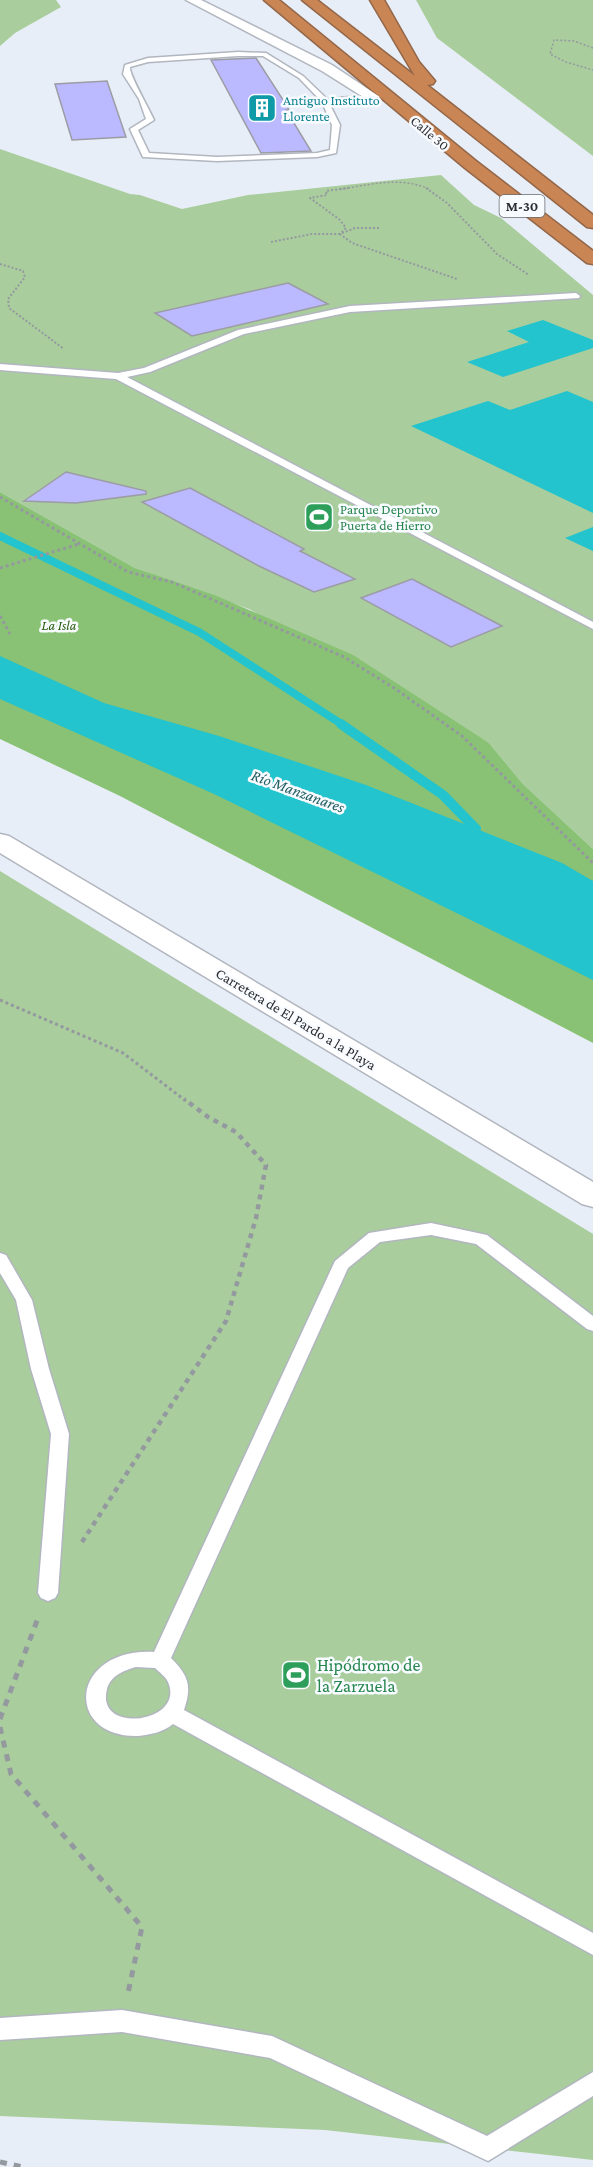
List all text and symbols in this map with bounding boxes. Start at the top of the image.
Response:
building icon: Antiguo Instituto Llorente [246,92,278,124]
place label: Antiguo Instituto Llorente [283,92,380,124]
street label: Calle 30 [407,112,453,154]
road number: M-30 [500,195,544,217]
sports icon: Parque Deportivo Puerta de Hierro [303,501,335,533]
place label: Parque Deportivo Puerta de Hierro [340,501,438,533]
park label: La Isla [42,617,77,633]
water label: Río Manzanares [249,766,347,816]
street label: Carretera de El Pardo a la Playa [212,965,379,1074]
place label: Hipódromo de la Zarzuela [317,1655,421,1696]
sports icon: Hipódromo de la Zarzuela [280,1659,312,1691]

